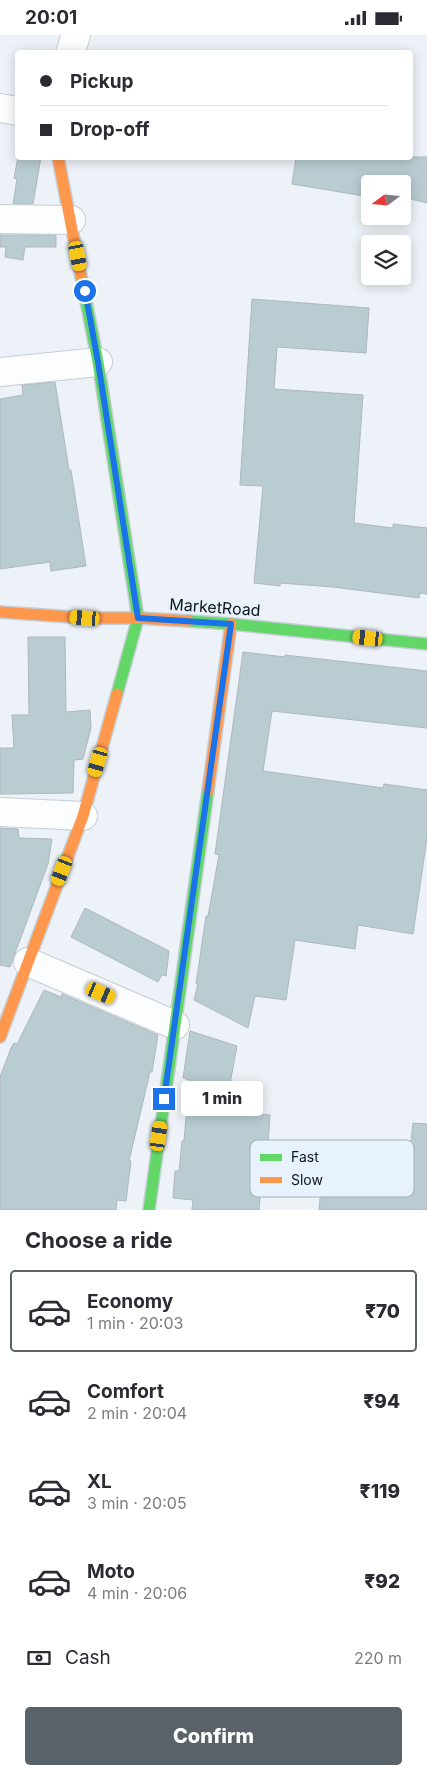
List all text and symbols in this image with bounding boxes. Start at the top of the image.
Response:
text: 20:01 [25,6,77,29]
text: Pickup [70,70,133,93]
text: Drop-off [70,118,150,141]
north arrow [361,175,411,225]
map controls [361,175,411,285]
button: layers [361,235,411,285]
car [67,240,88,272]
route start [74,280,96,302]
street label: MarketRoad [169,594,261,620]
car [69,609,100,627]
car [352,629,383,647]
car [86,746,109,778]
car [49,854,74,888]
car [84,980,117,1006]
callout: 1 min [182,1081,264,1117]
route end [153,1088,175,1110]
text: 1 min [202,1088,242,1108]
car [149,1120,168,1152]
legend [250,1140,414,1197]
text: Fast [291,1148,319,1165]
text: Slow [291,1171,323,1188]
text: Choose a ride [25,1227,173,1253]
icon: car [27,1289,72,1334]
text: Economy [87,1290,173,1313]
text: ₹70 [365,1300,400,1323]
text: 1 min · 20:03 [87,1313,183,1333]
icon: car [27,1379,72,1424]
text: Comfort [87,1380,164,1403]
text: ₹94 [363,1390,400,1413]
text: 2 min · 20:04 [87,1403,187,1423]
icon: car [27,1469,72,1514]
text: XL [87,1470,112,1493]
text: ₹119 [360,1480,400,1503]
text: 3 min · 20:05 [87,1493,187,1513]
icon: car [27,1559,72,1604]
text: Moto [87,1560,135,1583]
text: ₹92 [364,1570,400,1593]
text: 4 min · 20:06 [87,1583,187,1603]
icon: cash [25,1644,53,1672]
text: Cash [65,1646,111,1669]
text: 220 m [354,1648,402,1668]
button: Confirm [25,1707,402,1765]

